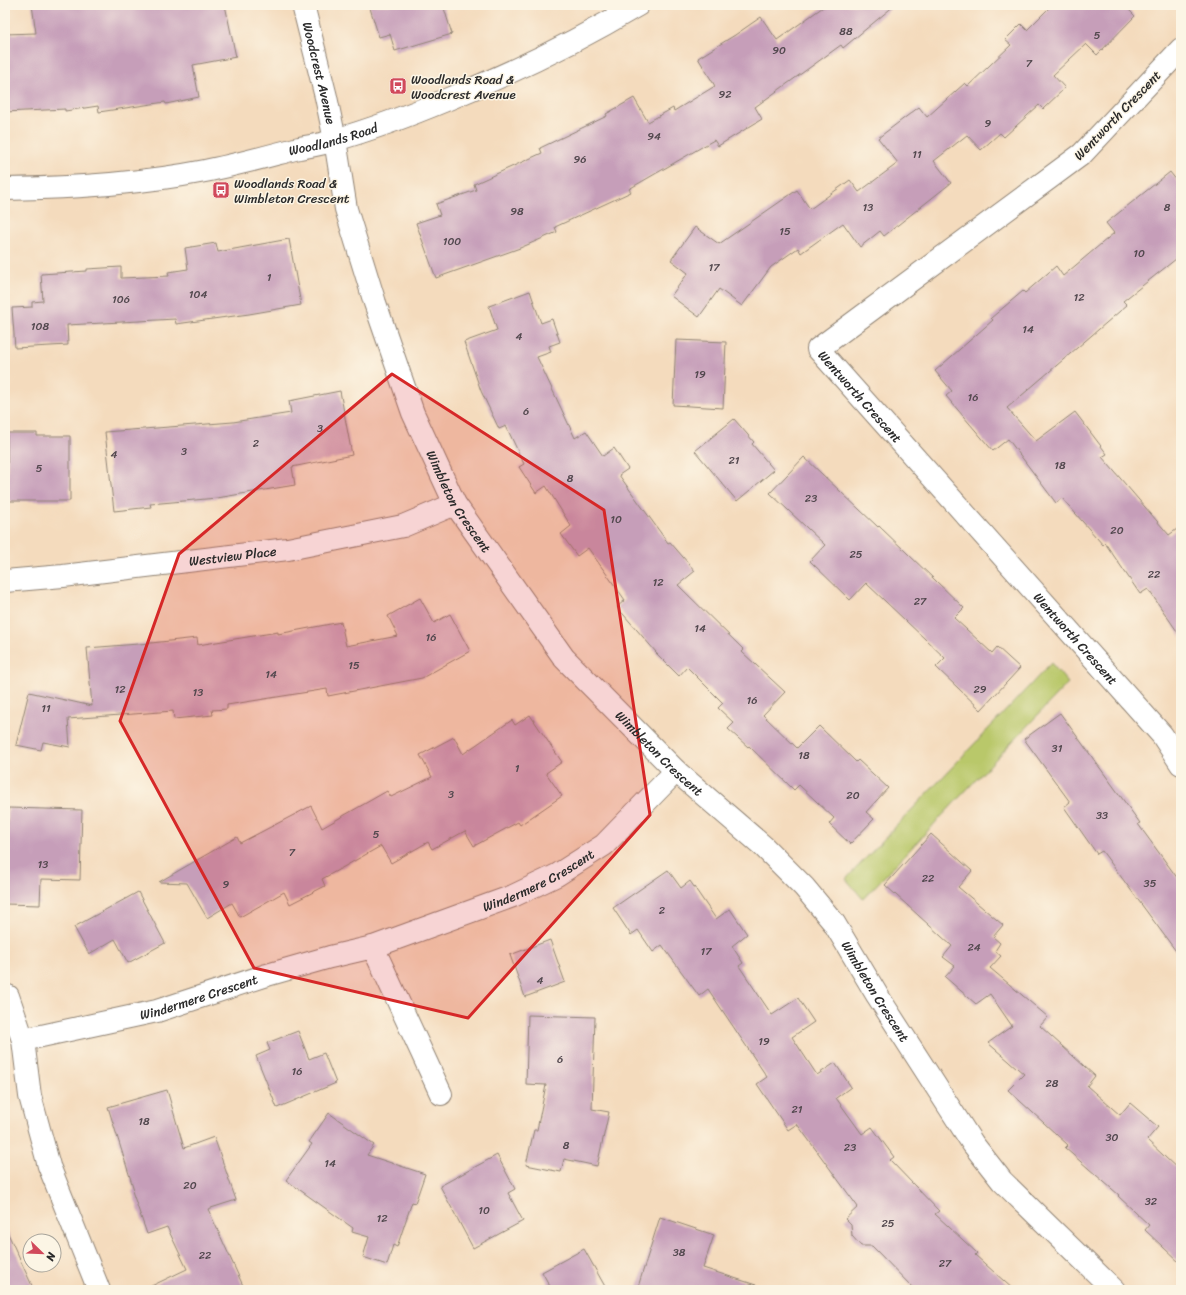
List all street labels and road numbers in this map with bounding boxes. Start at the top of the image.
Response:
street label: Woodcrest Avenue [296,19,342,126]
street label: Wentworth Crescent [1068,65,1167,166]
street label: Woodlands Road [286,116,382,162]
street label: Wentworth Crescent [812,345,908,449]
street label: Wimbleton Crescent [420,446,497,558]
street label: Westview Place [188,539,278,573]
street label: Wentworth Crescent [1027,587,1124,691]
street label: Wimbleton Crescent [610,705,709,802]
street label: Windermere Crescent [479,843,599,918]
street label: Wimbleton Crescent [835,936,916,1047]
street label: Windermere Crescent [138,968,261,1026]

